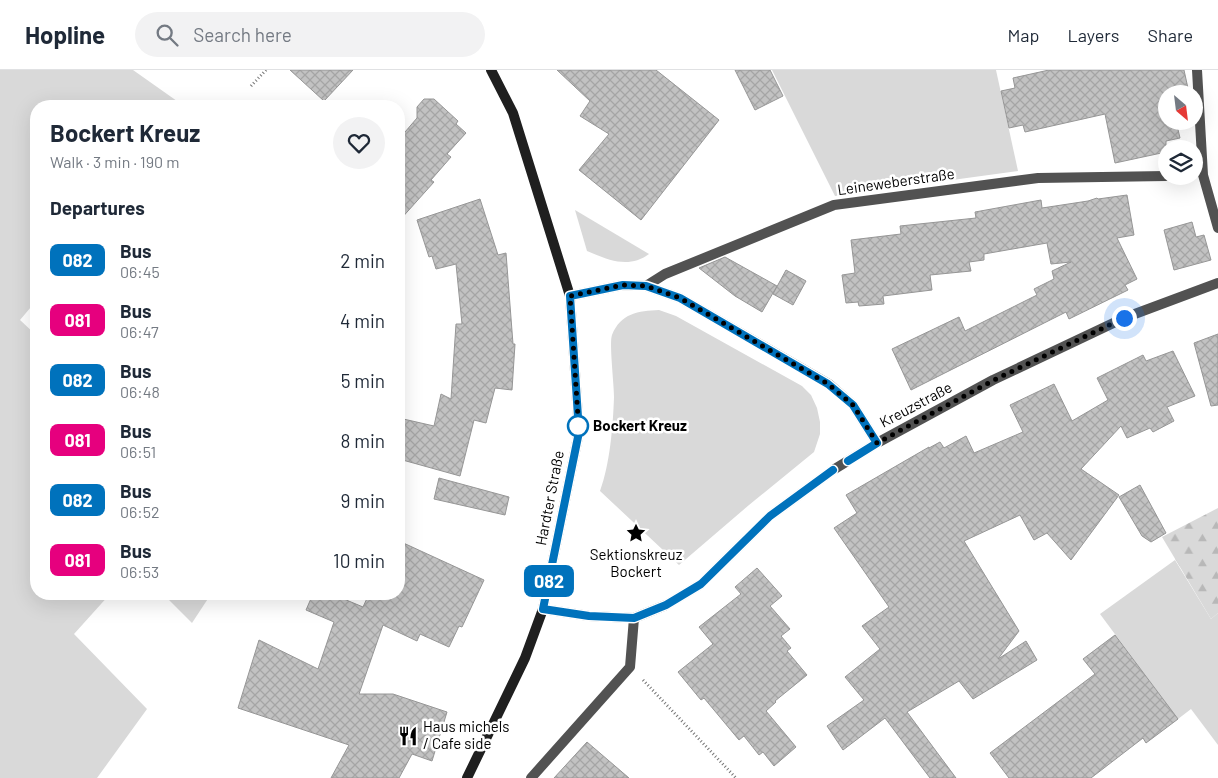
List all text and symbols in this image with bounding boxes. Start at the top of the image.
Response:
search box [135,12,485,57]
text: Hopline [25,20,105,49]
icon: search [153,21,181,49]
text: Search here [193,23,292,46]
text: Map [1007,24,1039,46]
text: Layers [1067,24,1120,46]
text: Share [1148,24,1193,46]
north arrow [1158,85,1202,130]
map controls [1158,85,1203,185]
button: heart [333,117,385,169]
text: Bockert Kreuz [50,118,200,147]
button: layers [1158,140,1203,185]
text: Walk · 3 min · 190 m [50,152,179,171]
street label: Leineweberstraße [836,164,956,198]
text: Departures [50,196,145,219]
text: Bus [120,239,152,262]
text: 082 [62,249,93,271]
text: 2 min [340,249,385,272]
text: 06:45 [120,262,160,281]
text: Bus [120,299,152,322]
your location [1112,306,1137,331]
text: 081 [64,309,91,331]
text: 4 min [340,309,385,332]
text: 06:47 [120,322,159,341]
text: Bus [120,359,152,382]
text: 082 [62,369,93,391]
text: 5 min [341,369,385,392]
street label: Kreuzstraße [876,378,955,431]
text: 06:48 [120,382,160,401]
marker: Bockert Kreuz [567,415,589,437]
place label: Bockert Kreuz [593,416,687,434]
text: Bus [120,419,152,442]
text: 081 [64,429,91,451]
text: 8 min [341,429,385,452]
text: 06:51 [120,442,156,461]
street label: Hardter Straße [531,449,567,547]
text: Bus [120,479,152,502]
text: 082 [62,489,93,511]
text: 9 min [341,489,385,512]
text: 06:52 [120,502,160,521]
place icon: Sektionskreuz Bockert [625,522,647,544]
text: Bus [120,539,152,562]
place label: Sektionskreuz Bockert [590,545,683,580]
text: 081 [64,549,91,571]
text: 10 min [333,549,385,572]
text: 06:53 [120,562,159,581]
line badge: 082 [520,565,578,597]
text: 082 [534,570,564,592]
place label: Haus michels / Cafe side [423,717,509,752]
restaurant icon: Haus michels / Cafe side [397,725,419,747]

